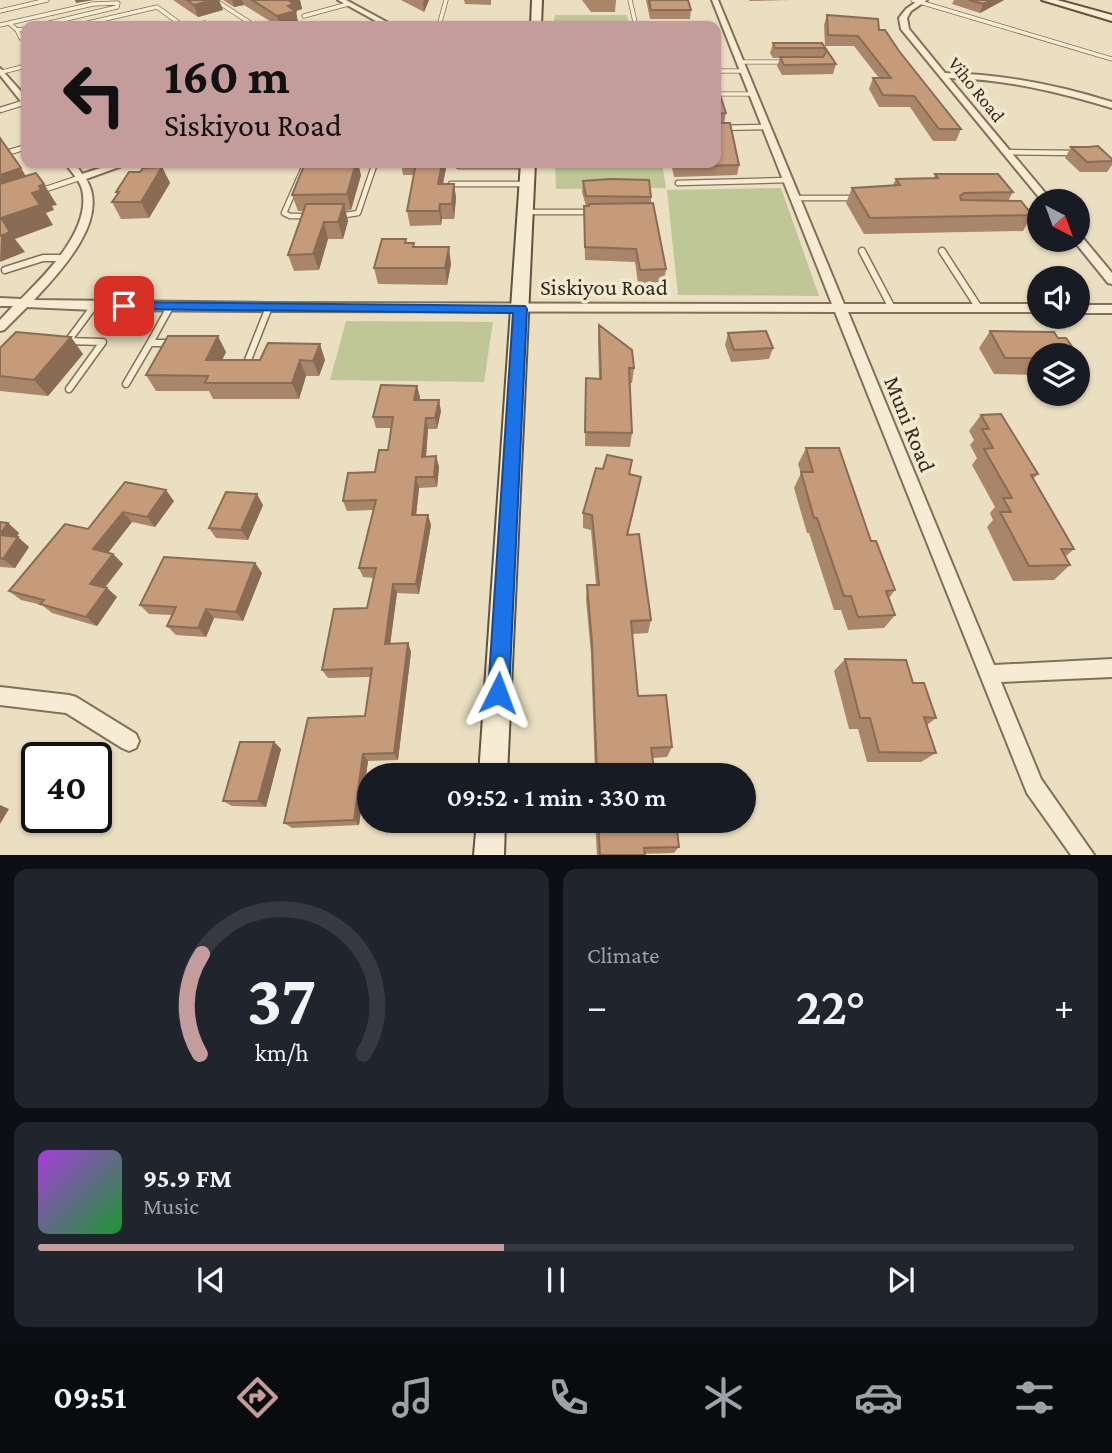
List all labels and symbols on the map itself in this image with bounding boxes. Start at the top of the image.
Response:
street label: Viho Road [944,53,1009,126]
north arrow [1027,189,1090,252]
street label: Siskiyou Road [540,274,668,300]
pin [94,276,154,336]
street label: Muni Road [879,372,941,476]
position arrow [461,656,535,730]
speed limit sign: 40 [21,742,112,833]

